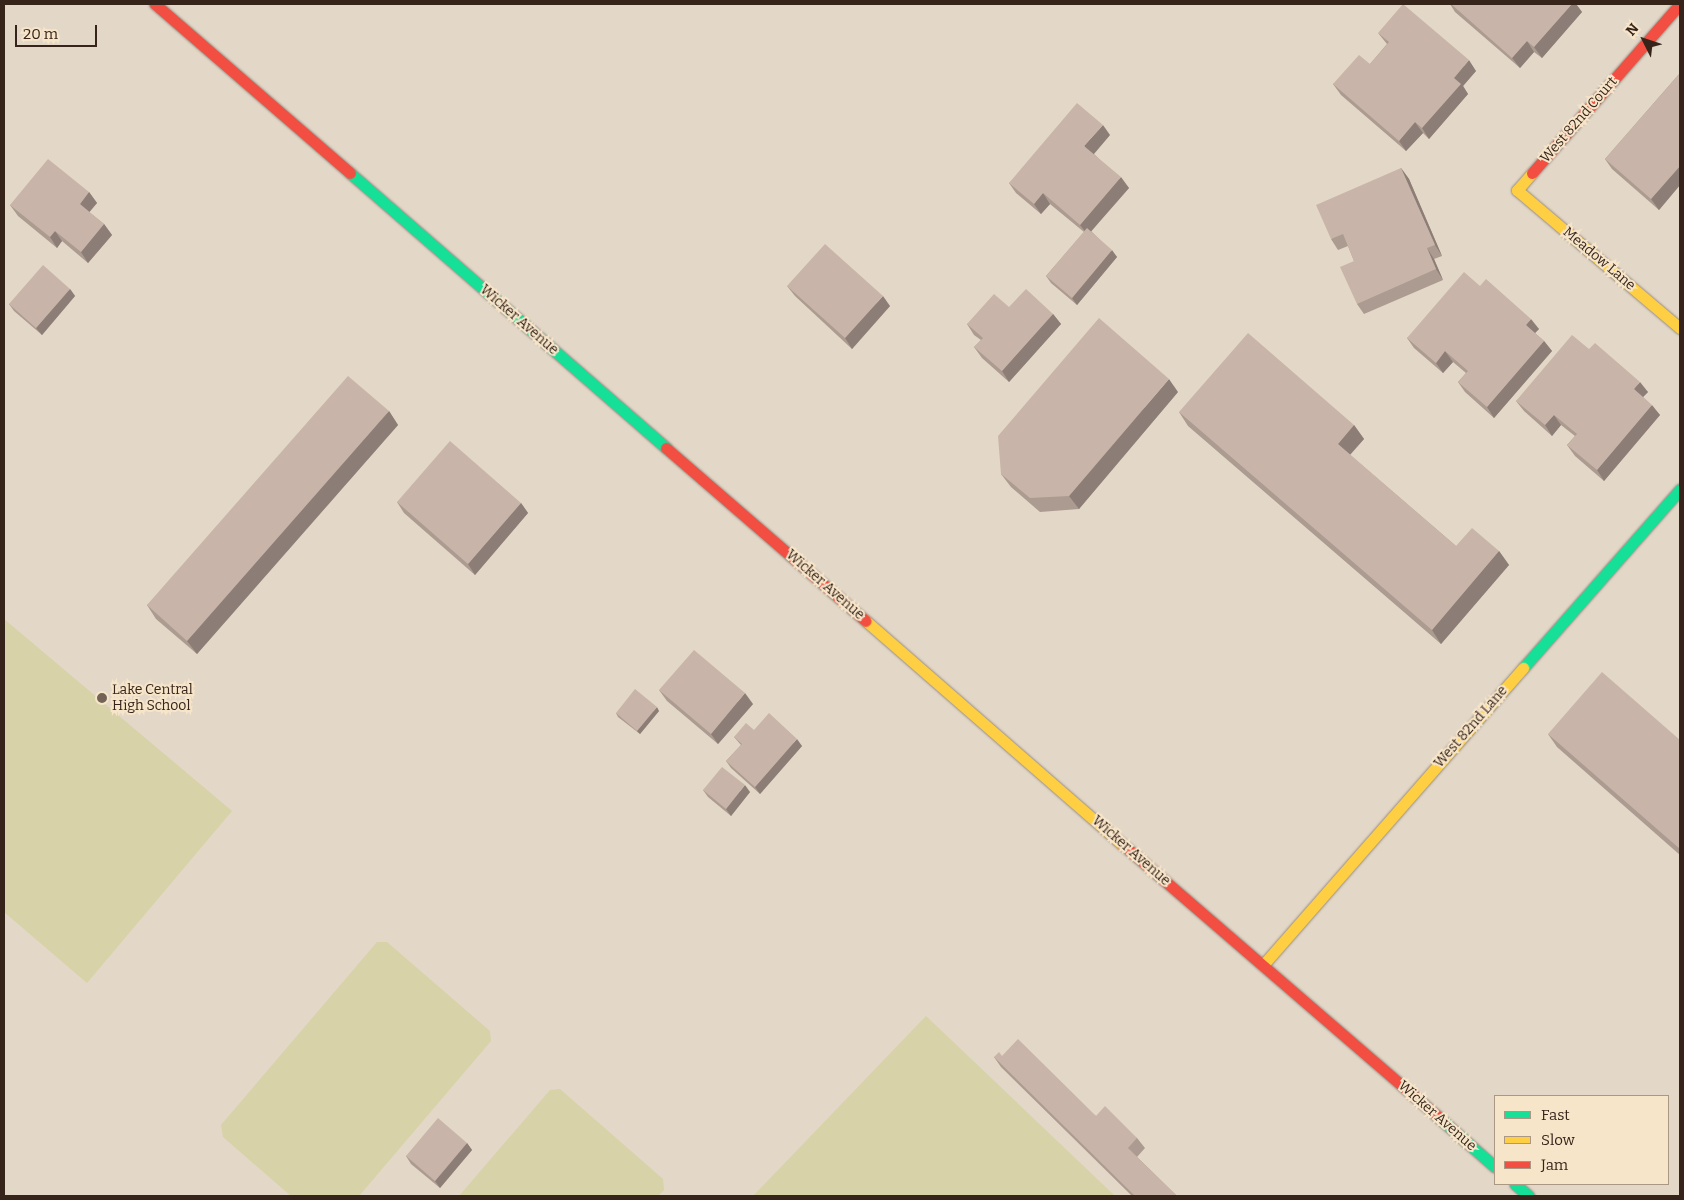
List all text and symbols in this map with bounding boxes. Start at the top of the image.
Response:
scale bar [18,15,100,47]
north arrow [1619,15,1669,65]
text: N [1622,20,1642,39]
text: 20 m [23,25,58,43]
street label: West 82nd Court [1537,74,1621,166]
street label: Meadow Lane [1559,224,1639,294]
street label: Wicker Avenue [476,281,562,359]
street label: Wicker Avenue [782,546,868,624]
place label: Lake Central High School [112,682,193,714]
street label: West 82nd Lane [1431,683,1511,771]
marker: Lake Central High School [96,692,108,704]
street label: Wicker Avenue [1088,812,1174,890]
street label: Wicker Avenue [1394,1077,1480,1155]
legend [1494,1095,1669,1185]
text: Fast [1541,1106,1570,1124]
text: Slow [1541,1131,1575,1149]
text: Jam [1541,1156,1568,1174]

